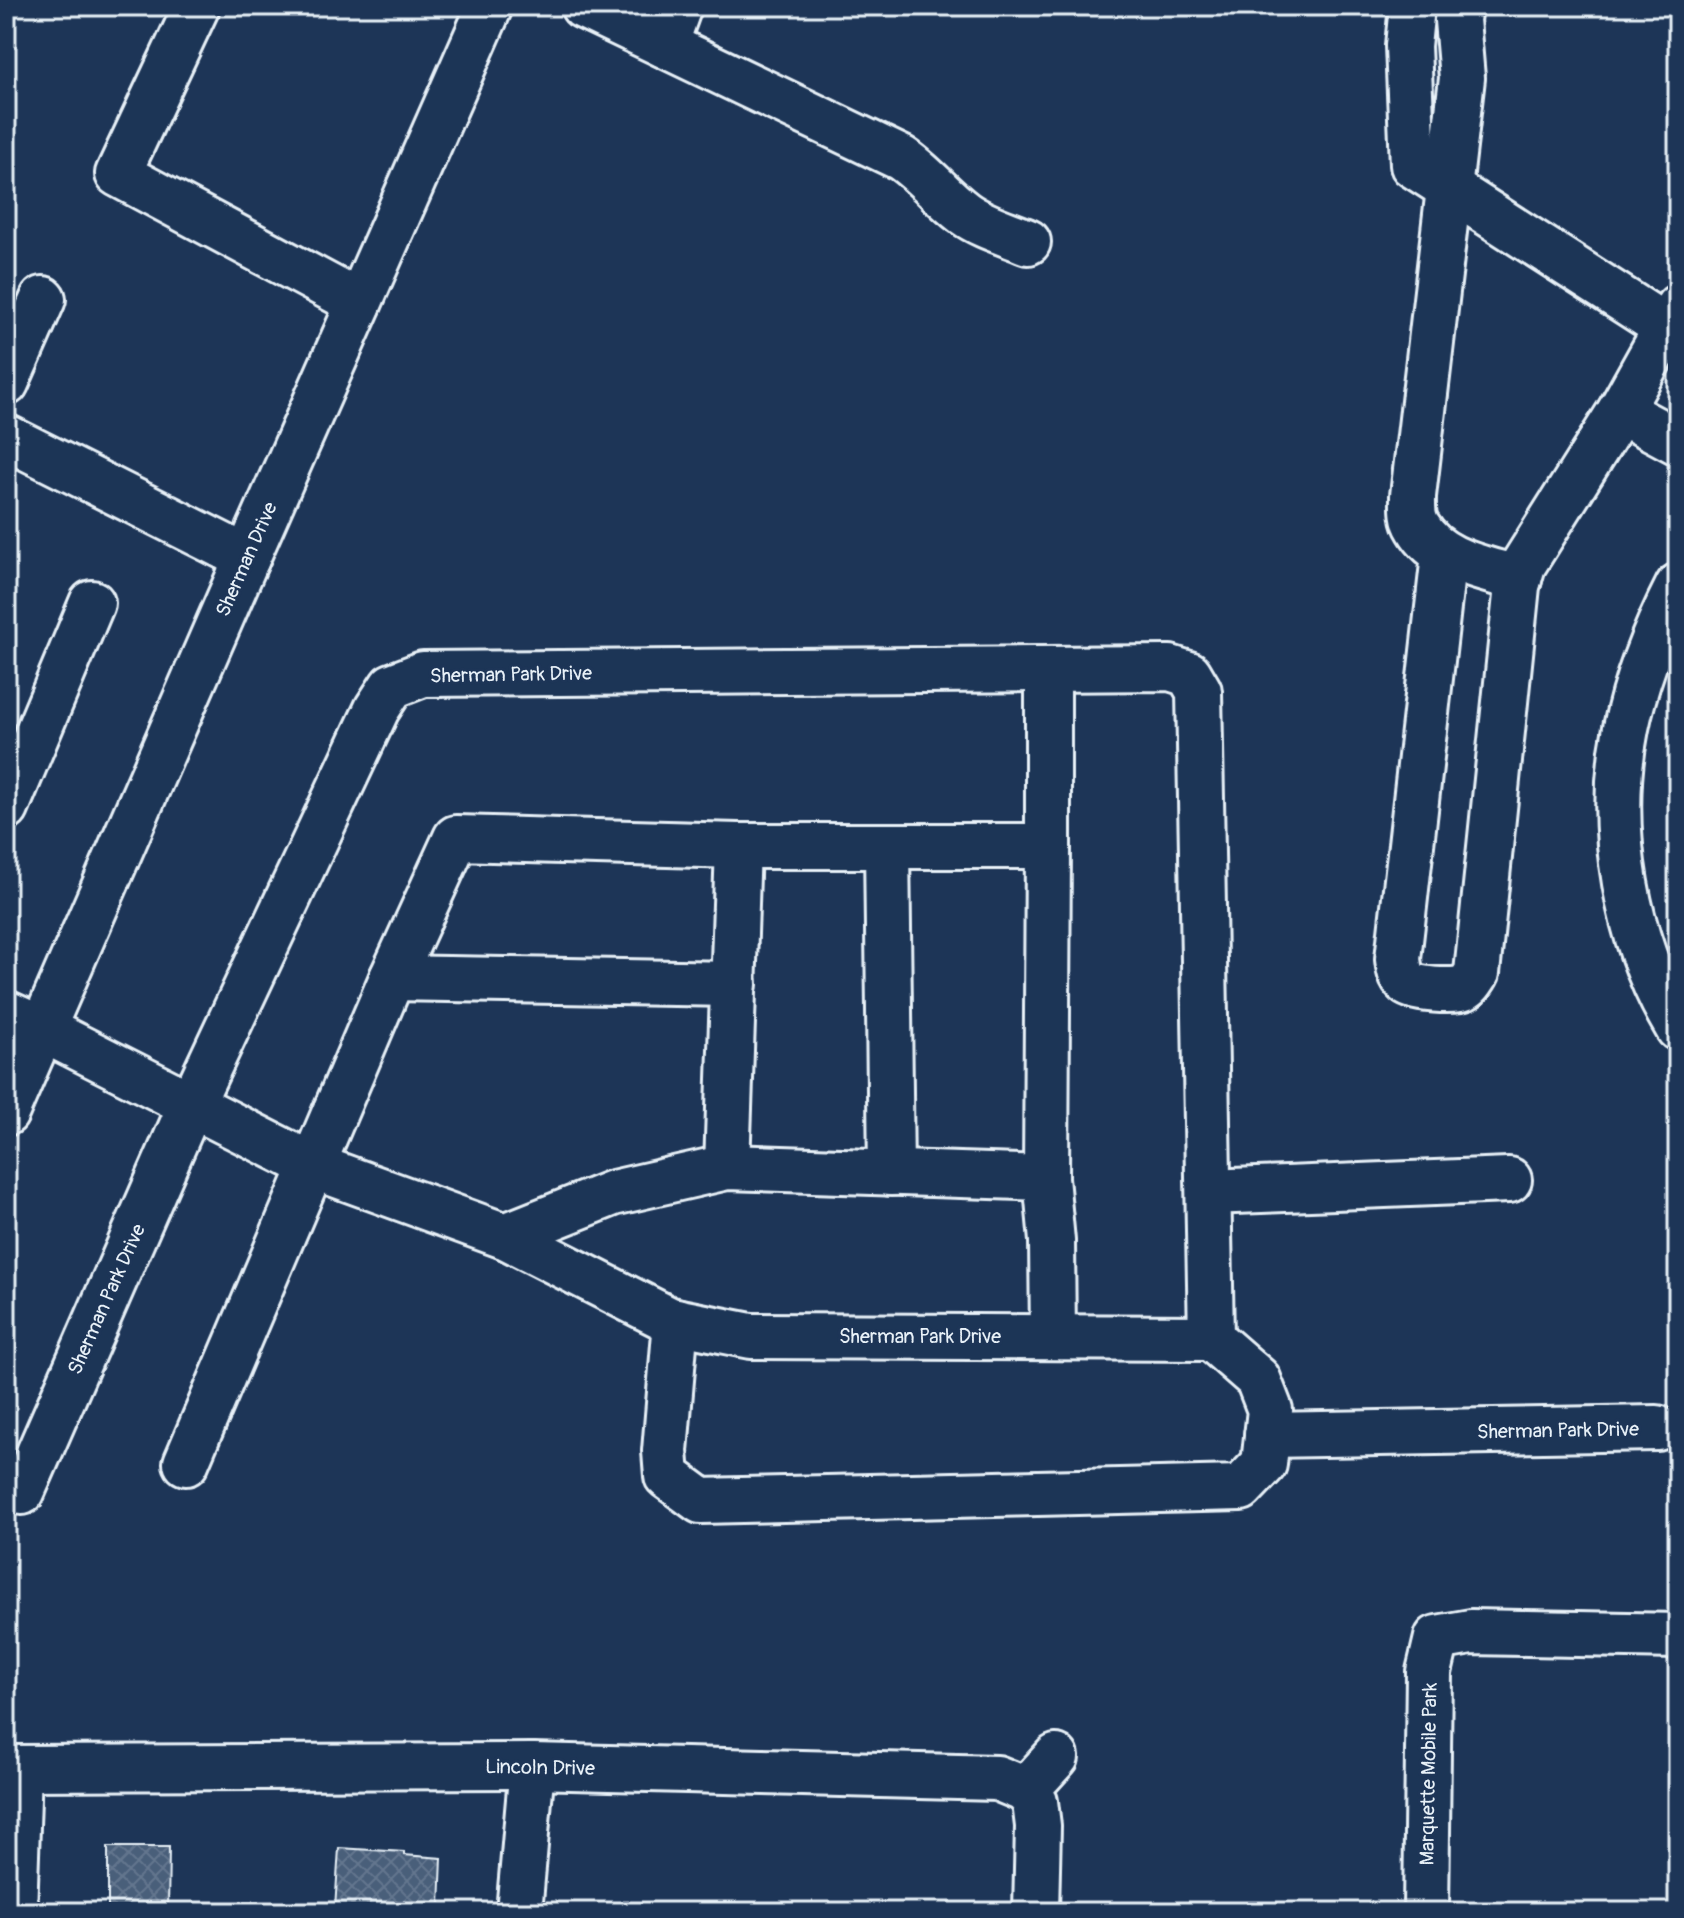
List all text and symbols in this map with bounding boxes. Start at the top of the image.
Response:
street label: Sherman Drive [210,498,283,620]
street label: Sherman Park Drive [430,661,592,688]
street label: Sherman Park Drive [62,1220,151,1378]
street label: Sherman Park Drive [839,1324,1001,1349]
street label: Sherman Park Drive [1477,1417,1639,1444]
street label: Marquette Mobile Park [1414,1682,1443,1866]
street label: Lincoln Drive [485,1754,595,1781]

